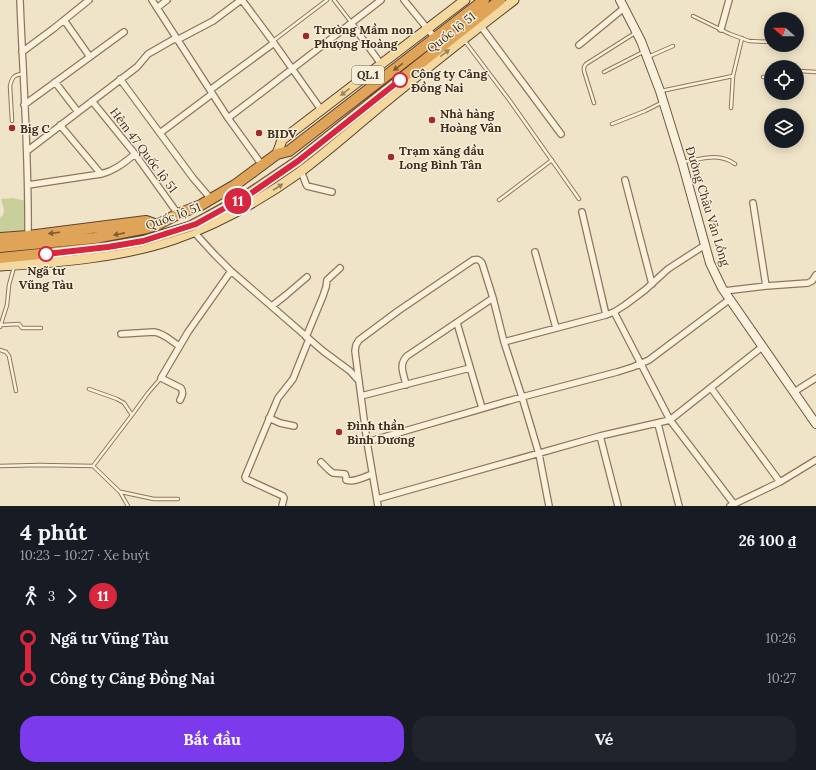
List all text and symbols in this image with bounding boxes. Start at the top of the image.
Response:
street label: Quốc lộ 51 [424,8,478,56]
north arrow [764,12,804,52]
map controls [764,12,804,148]
place label: Trường Mầm non Phượng Hoàng [314,22,414,51]
marker: Trường Mầm non Phượng Hoàng [301,31,311,41]
one-way arrow [439,49,450,58]
button: locate [764,60,804,100]
one-way arrow [392,62,403,71]
road number: QL.1 [352,66,384,84]
place label: Công ty Cảng Đồng Nai [411,66,488,95]
marker: Công ty Cảng Đồng Nai [392,72,408,88]
one-way arrow [340,88,351,97]
street label: Hẻm 47 Quốc lộ 51 [107,105,181,195]
place label: Nhà hàng Hoàng Vân [440,106,502,135]
button: layers [764,108,804,148]
marker: Nhà hàng Hoàng Vân [427,115,437,125]
place label: Big C [20,121,51,136]
marker: Big C [7,123,17,133]
place label: BIDV [267,126,297,141]
marker: BIDV [254,128,264,138]
place label: Trạm xăng dầu Long Bình Tân [399,143,485,172]
street label: Đường Châu Văn Lồng [683,144,733,268]
marker: Trạm xăng dầu Long Bình Tân [386,152,396,162]
one-way arrow [273,183,283,191]
line badge: 11 [220,188,256,214]
text: 11 [232,192,244,210]
street label: Quốc lộ 51 [143,199,203,233]
one-way arrow [48,229,61,236]
one-way arrow [112,231,125,237]
marker: Ngã tư Vũng Tàu [38,246,54,262]
place label: Ngã tư Vũng Tàu [19,263,74,292]
place label: Đình thần Bình Dương [347,418,416,447]
marker: Đình thần Bình Dương [334,427,344,437]
text: 4 phút [20,518,87,546]
text: 26 100 ₫ [739,531,796,550]
text: 10:23 – 10:27 · Xe buýt [20,547,150,564]
icon: walk [20,585,42,607]
icon: forward [61,585,83,607]
text: 11 [97,587,109,605]
text: 3 [48,588,55,605]
text: Ngã tư Vũng Tàu [50,629,169,648]
text: 10:26 [765,630,796,647]
text: Công ty Cảng Đồng Nai [50,669,215,688]
text: 10:27 [767,670,796,687]
button: Bắt đầu [20,716,404,762]
button: Vé [412,716,796,762]

